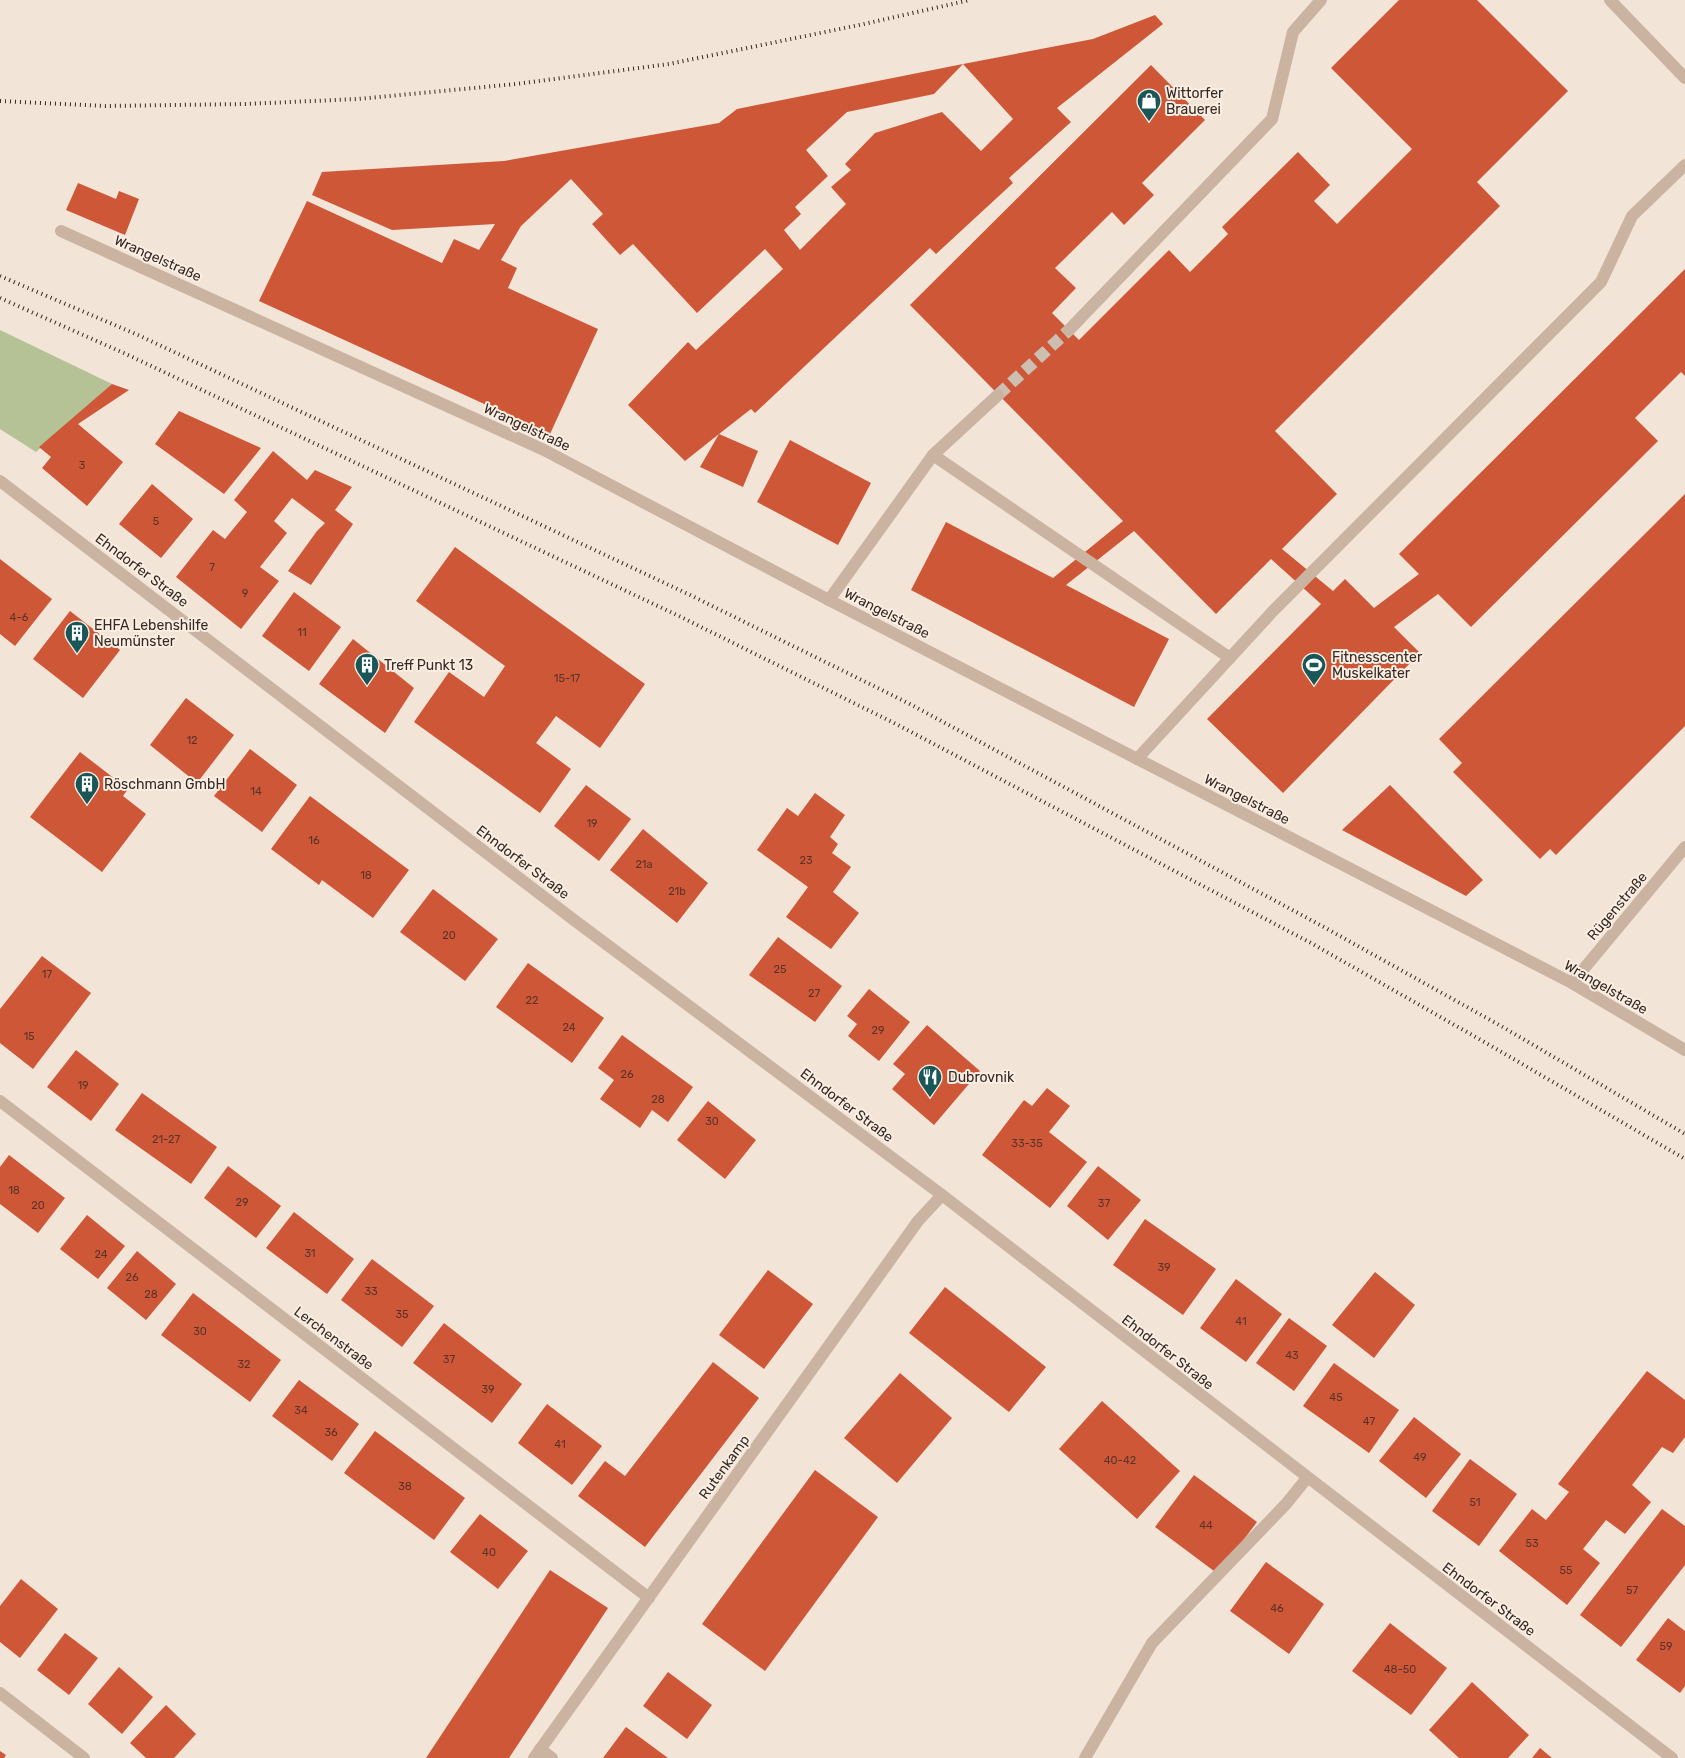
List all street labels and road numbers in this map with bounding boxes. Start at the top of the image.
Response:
street label: Wrangelstraße [112,232,204,285]
street label: Wrangelstraße [481,400,573,455]
street label: Ehndorfer Straße [92,530,192,611]
street label: Wrangelstraße [841,585,933,642]
street label: Wrangelstraße [1201,771,1293,828]
street label: Ehndorfer Straße [473,822,573,903]
street label: Rügenstraße [1584,869,1651,944]
street label: Wrangelstraße [1561,957,1651,1018]
street label: Ehndorfer Straße [797,1065,897,1146]
street label: Lerchenstraße [291,1303,377,1374]
street label: Ehndorfer Straße [1118,1311,1217,1394]
street label: Rutenkamp [695,1432,753,1503]
street label: Ehndorfer Straße [1439,1559,1539,1640]

